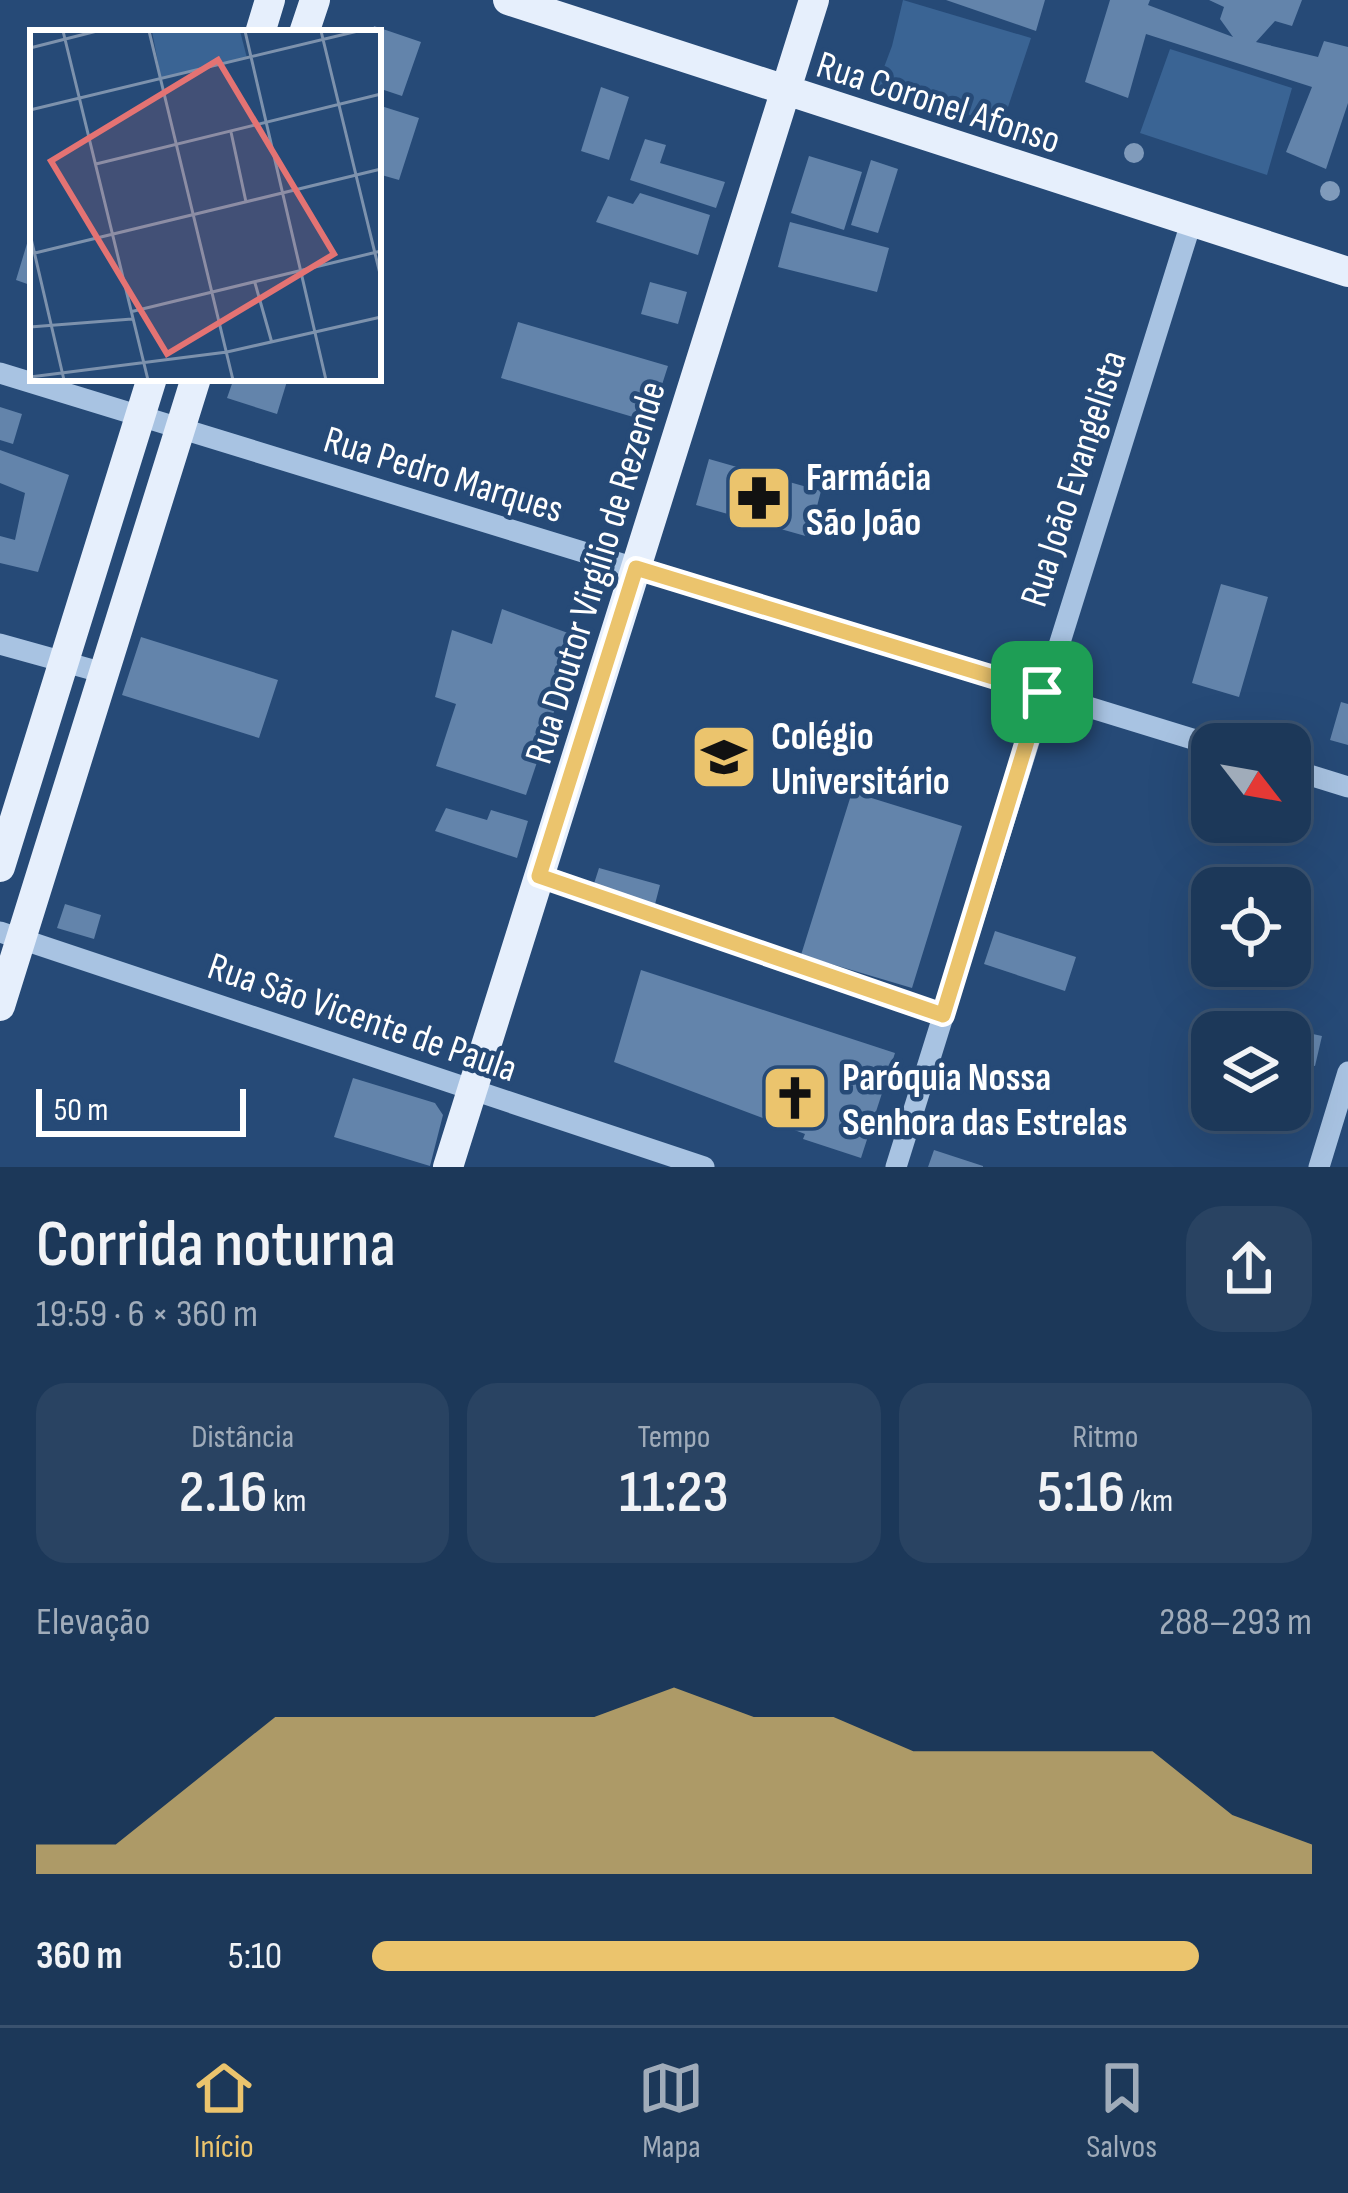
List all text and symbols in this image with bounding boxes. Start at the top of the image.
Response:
inset map [30,30,381,381]
street label: Rua Coronel Afonso [811,42,1066,165]
street label: Rua João Evangelista [1011,345,1138,613]
street label: Rua Doutor Virgílio de Rezende [516,376,677,769]
street label: Rua Pedro Marques [318,417,569,534]
place label: Farmácia São João [806,455,931,547]
pharmacy icon: Farmácia São João [724,463,794,533]
pin [991,641,1093,743]
icon: arrive [1009,659,1075,725]
place label: Colégio Universitário [771,714,950,806]
school or university icon: Colégio Universitário [689,722,759,792]
north arrow [1191,723,1311,843]
map controls [1191,723,1311,1131]
button: locate [1191,867,1311,987]
street label: Rua São Vicente de Paula [202,943,523,1093]
button: layers [1191,1011,1311,1131]
place label: Paróquia Nossa Senhora das Estrelas [842,1055,1127,1147]
church icon: Paróquia Nossa Senhora das Estrelas [760,1063,830,1133]
scale bar [36,1083,246,1136]
text: 50 m [54,1090,108,1130]
text: Corrida noturna [36,1206,396,1285]
button: share [1186,1206,1312,1332]
text: 19:59 · 6 × 360 m [36,1291,258,1338]
text: Distância [191,1417,294,1457]
text: Tempo [637,1417,711,1457]
text: Ritmo [1072,1417,1139,1457]
text: 2.16 [179,1457,267,1529]
text: 11:23 [619,1457,729,1529]
text: 5:16 [1037,1457,1125,1529]
text: km [267,1481,307,1521]
text: /km [1125,1481,1173,1521]
text: Elevação [36,1599,151,1646]
text: 288–293 m [1159,1599,1312,1646]
text: 360 m [36,1933,122,1980]
text: 5:10 [228,1933,282,1980]
tab: Início [191,2055,257,2167]
tab: Mapa [638,2055,704,2167]
tab: Salvos [1086,2055,1157,2167]

